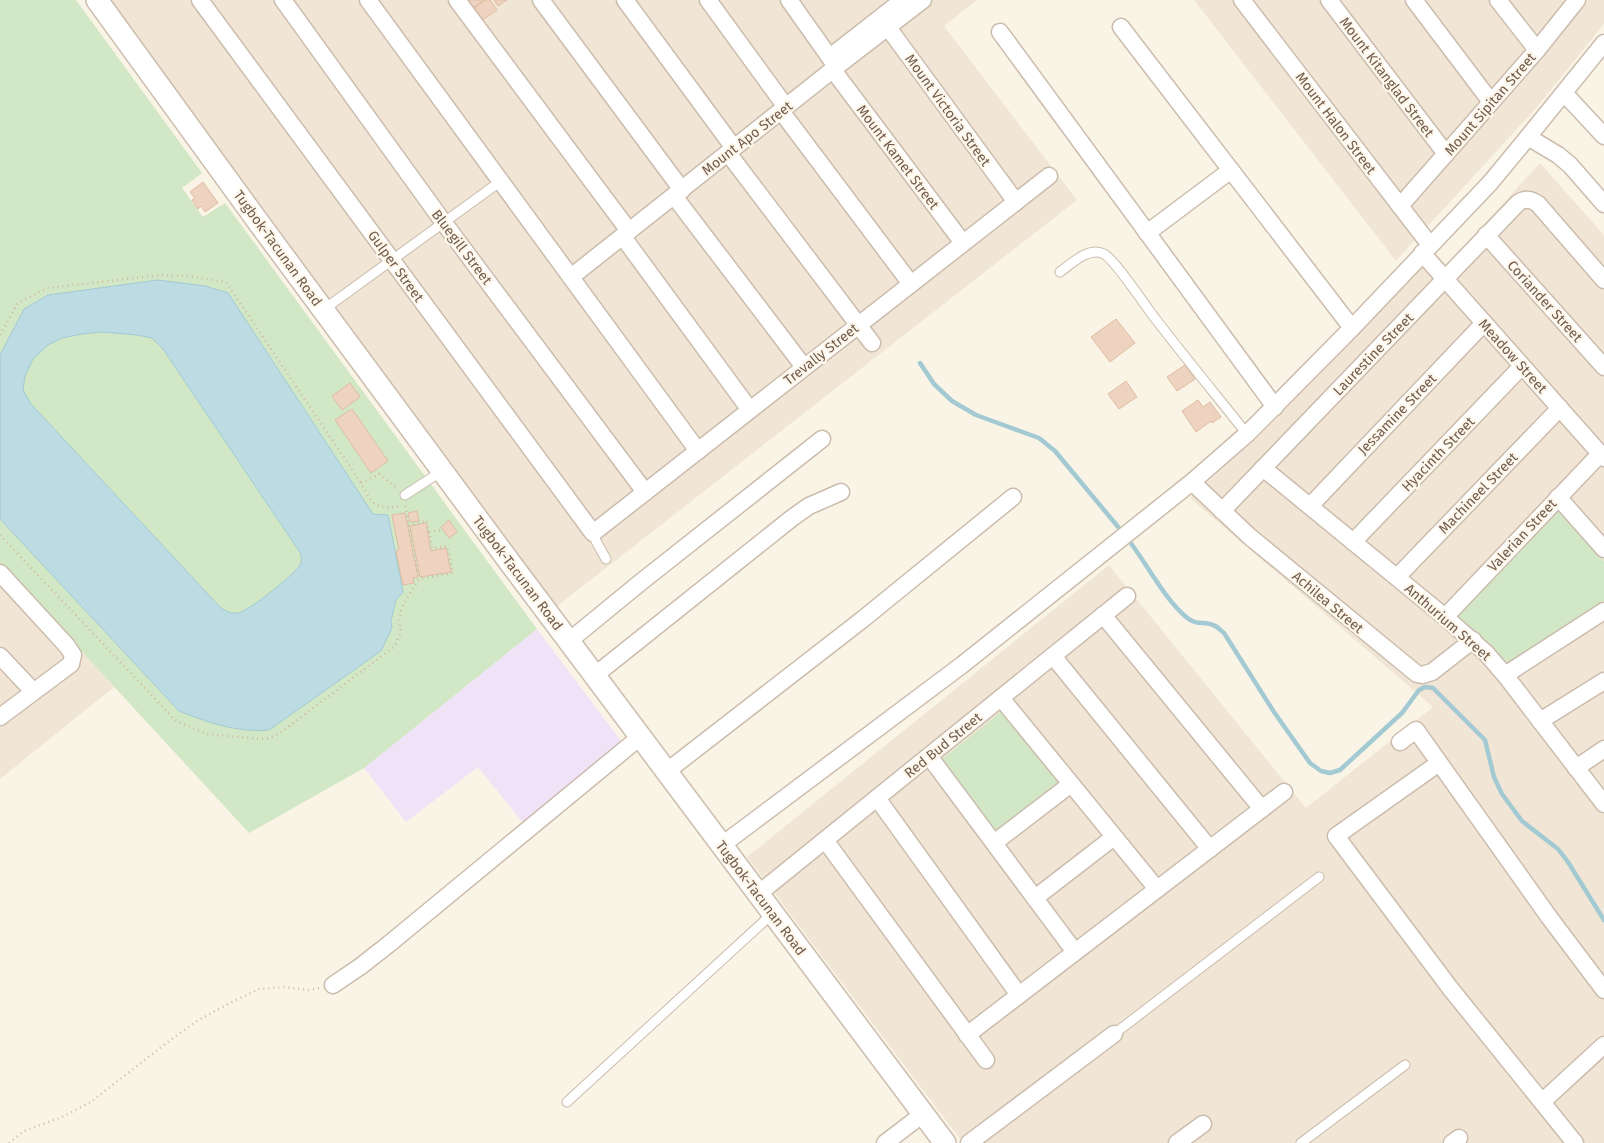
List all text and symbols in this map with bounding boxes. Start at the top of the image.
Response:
street label: Mount Kitanglad Street [1336,14,1438,142]
street label: Mount Sipitan Street [1441,49,1540,159]
street label: Mount Victoria Street [901,51,994,170]
street label: Mount Halon Street [1292,69,1380,178]
street label: Mount Apo Street [699,97,797,179]
street label: Mount Kamet Street [853,102,943,214]
street label: Tugbok-Tacunan Road [230,187,325,310]
street label: Bluegill Street [428,206,496,289]
street label: Gulper Street [364,227,428,306]
street label: Coriander Street [1504,257,1586,346]
street label: Laurestine Street [1330,309,1418,399]
street label: Meadow Street [1475,316,1551,398]
street label: Trevally Street [781,319,863,389]
street label: Jessamine Street [1354,370,1441,458]
street label: Hyacinth Street [1398,413,1479,495]
street label: Machineel Street [1435,448,1522,538]
street label: Valerian Street [1484,495,1561,575]
street label: Tugbok-Tacunan Road [469,513,566,634]
street label: Achilea Street [1289,568,1367,638]
street label: Anthurium Street [1401,580,1495,665]
street label: Red Bud Street [901,708,986,782]
street label: Tugbok-Tacunan Road [712,838,809,959]

